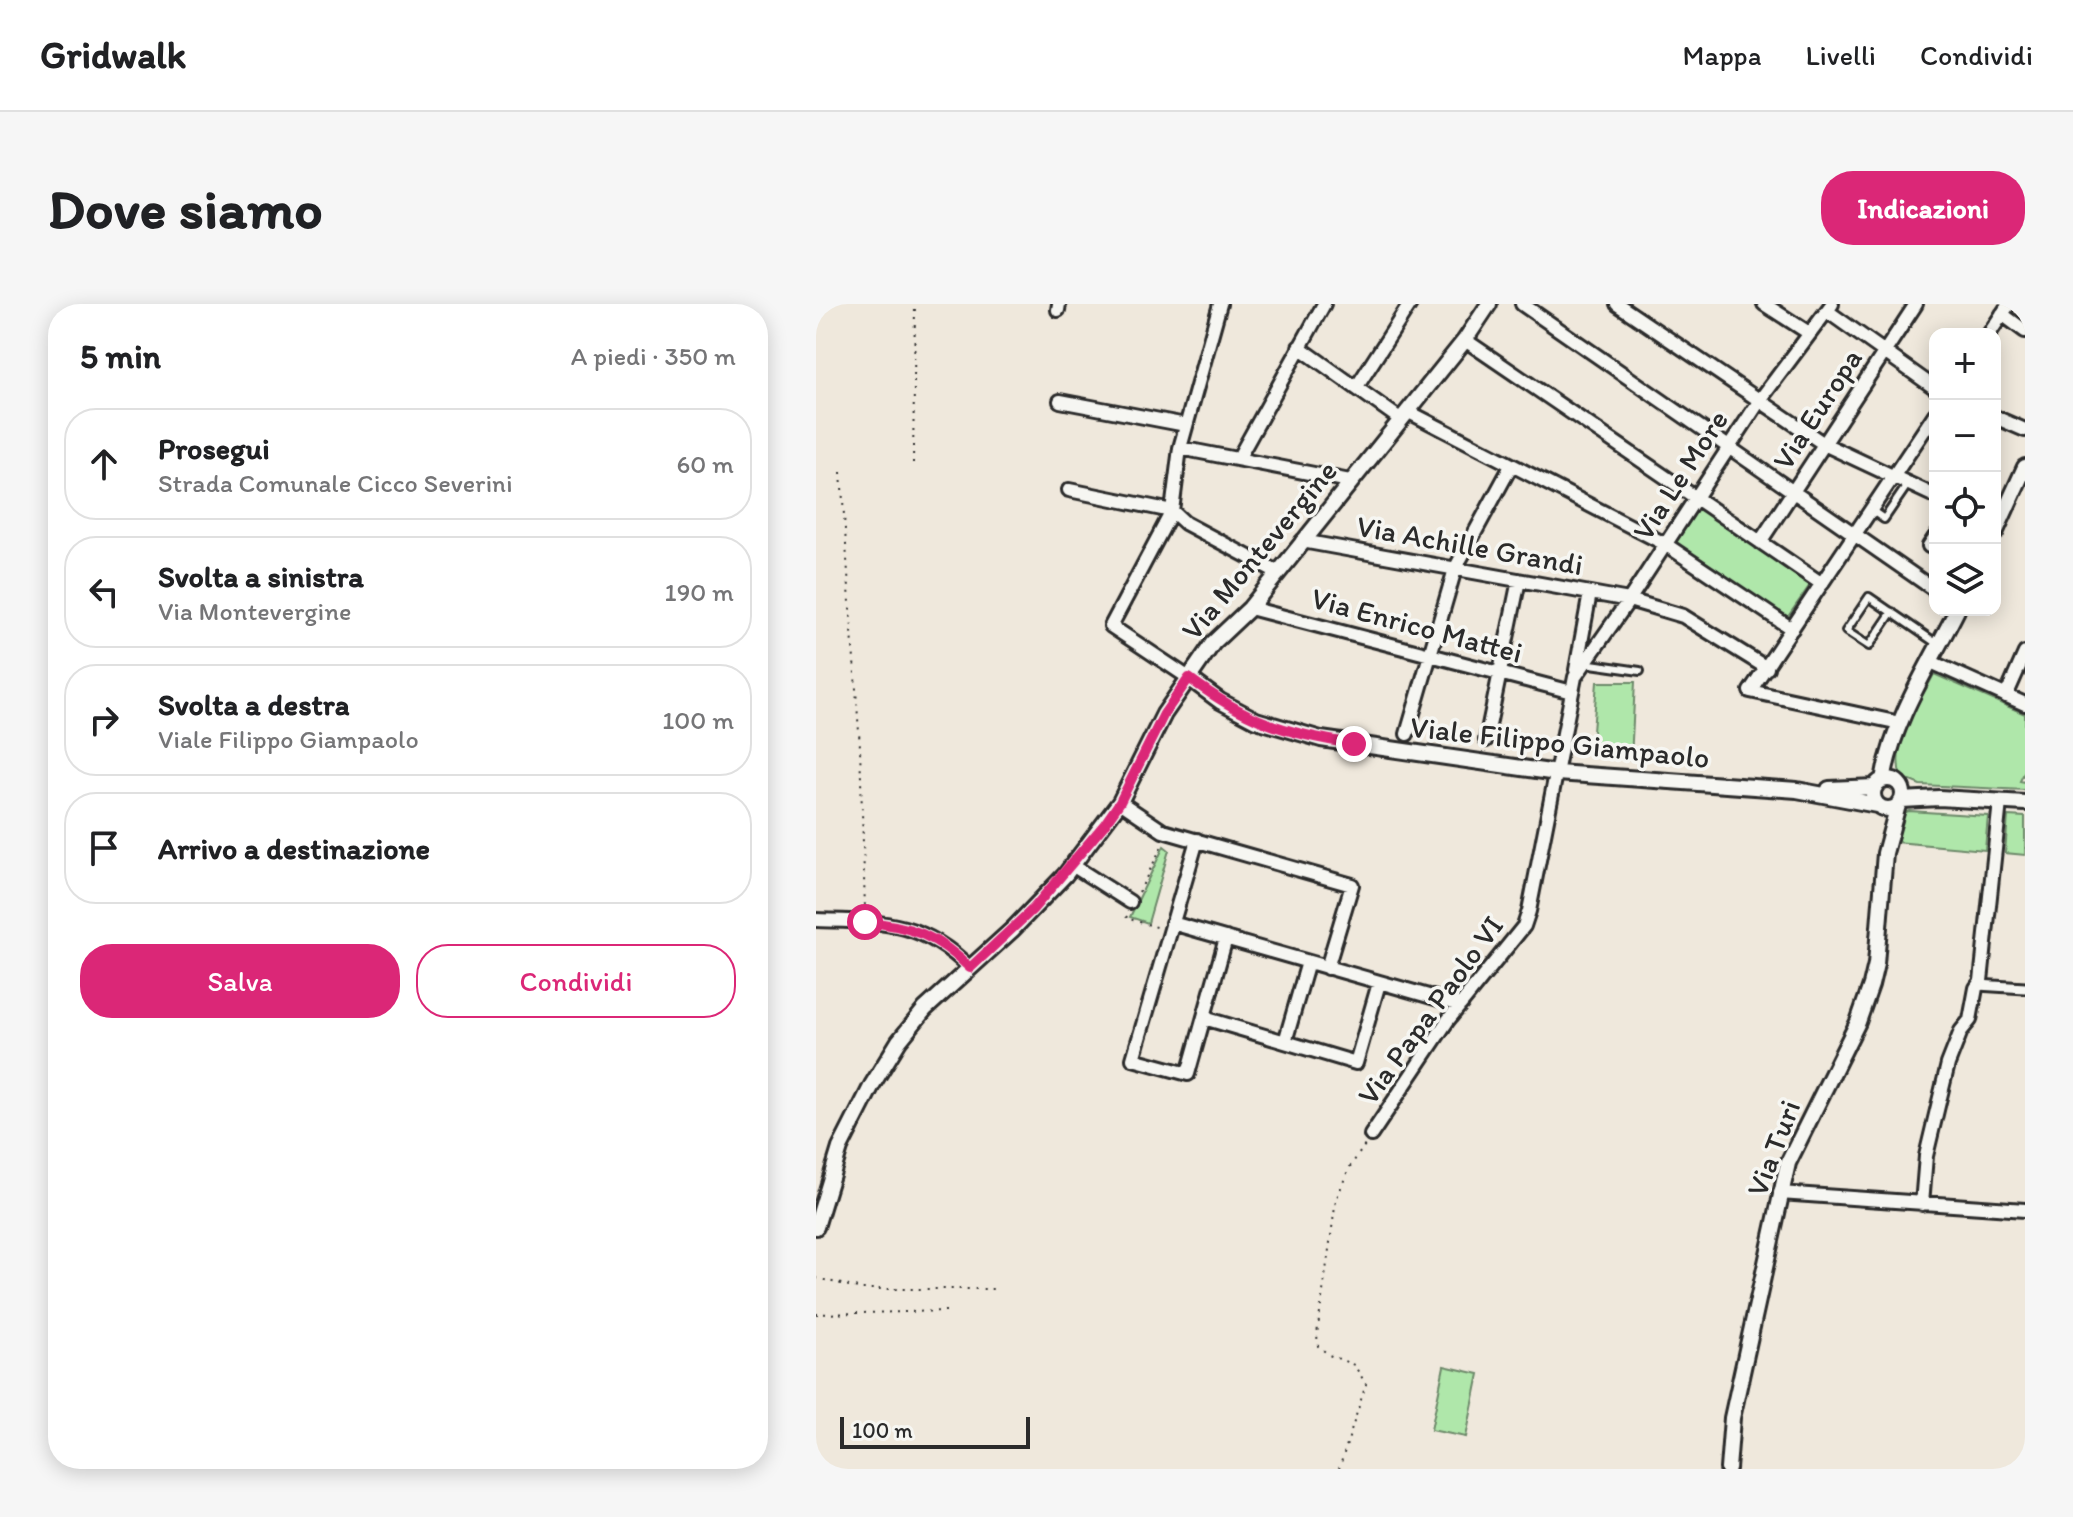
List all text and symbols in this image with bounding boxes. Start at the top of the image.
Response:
text: Gridwalk [40,32,186,78]
text: Mappa [1682,38,1761,72]
text: Livelli [1805,38,1876,72]
text: Condividi [1920,38,2033,72]
button: Indicazioni [1821,171,2025,245]
text: Dove siamo [48,175,323,242]
map controls [1929,328,2001,616]
button: + [1929,328,2001,400]
text: 5 min [80,336,161,377]
text: A piedi · 350 m [571,340,736,372]
street label: Via Europa [1764,341,1870,476]
button: − [1929,400,2001,472]
street label: Via Le More [1624,403,1736,547]
text: Prosegui [158,430,270,467]
icon: ahead [82,442,126,486]
text: 60 m [677,448,734,480]
street label: Via Montevergine [1173,453,1345,647]
text: Strada Comunale Cicco Severini [158,467,513,499]
button: locate [1929,472,2001,544]
street label: Via Achille Grandi [1354,507,1586,583]
button: layers [1929,544,2001,616]
text: Svolta a sinistra [158,558,364,595]
icon: left [82,570,126,614]
text: 190 m [665,576,734,608]
street label: Via Enrico Mattei [1307,579,1527,671]
text: Via Montevergine [158,595,351,627]
text: Svolta a destra [158,686,349,723]
icon: right [82,698,126,742]
text: 100 m [662,704,734,736]
street label: Viale Filippo Giampaolo [1409,708,1711,776]
text: Viale Filippo Giampaolo [158,723,419,755]
route end [1336,726,1372,762]
icon: arrive [82,826,126,870]
text: Arrivo a destinazione [158,830,430,867]
route start [847,904,883,940]
street label: Via Papa Paolo VI [1349,908,1511,1112]
button: Salva [80,944,400,1018]
button: Condividi [416,944,736,1018]
street label: Via Turi [1738,1095,1808,1201]
scale bar [840,1413,1030,1449]
text: 100 m [852,1417,913,1444]

